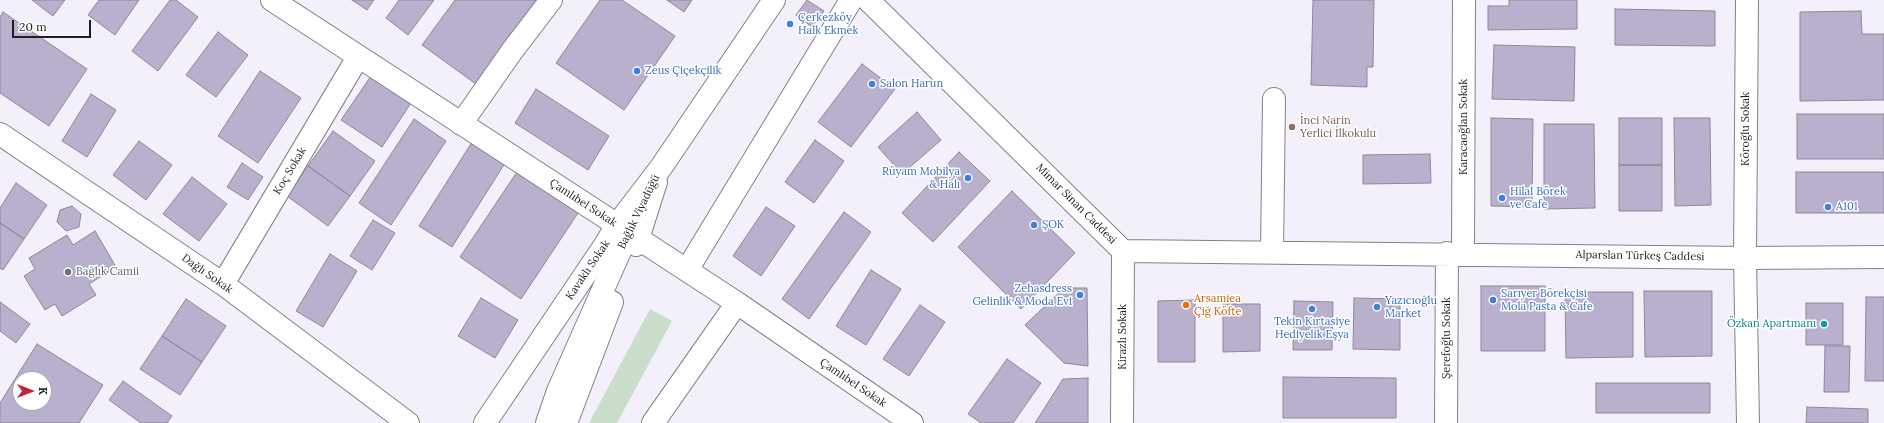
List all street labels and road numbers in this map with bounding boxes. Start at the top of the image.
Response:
street label: Karacaoğlan Sokak [1457,79,1471,175]
street label: Köroğlu Sokak [1739,92,1753,166]
street label: Koç Sokak [271,145,309,197]
street label: Mimar Sinan Caddesi [1033,161,1119,247]
street label: Bağlık Viyadüğü [615,173,663,251]
street label: Çamlıbel Sokak [547,176,619,230]
street label: Kavaklı Sokak [563,238,613,302]
street label: Alparslan Türkeş Caddesi [1575,248,1705,264]
street label: Dağlı Sokak [179,252,235,296]
street label: Şerefoğlu Sokak [1440,297,1454,379]
street label: Kirazlı Sokak [1116,304,1130,370]
street label: Çamlıbel Sokak [817,356,889,410]

